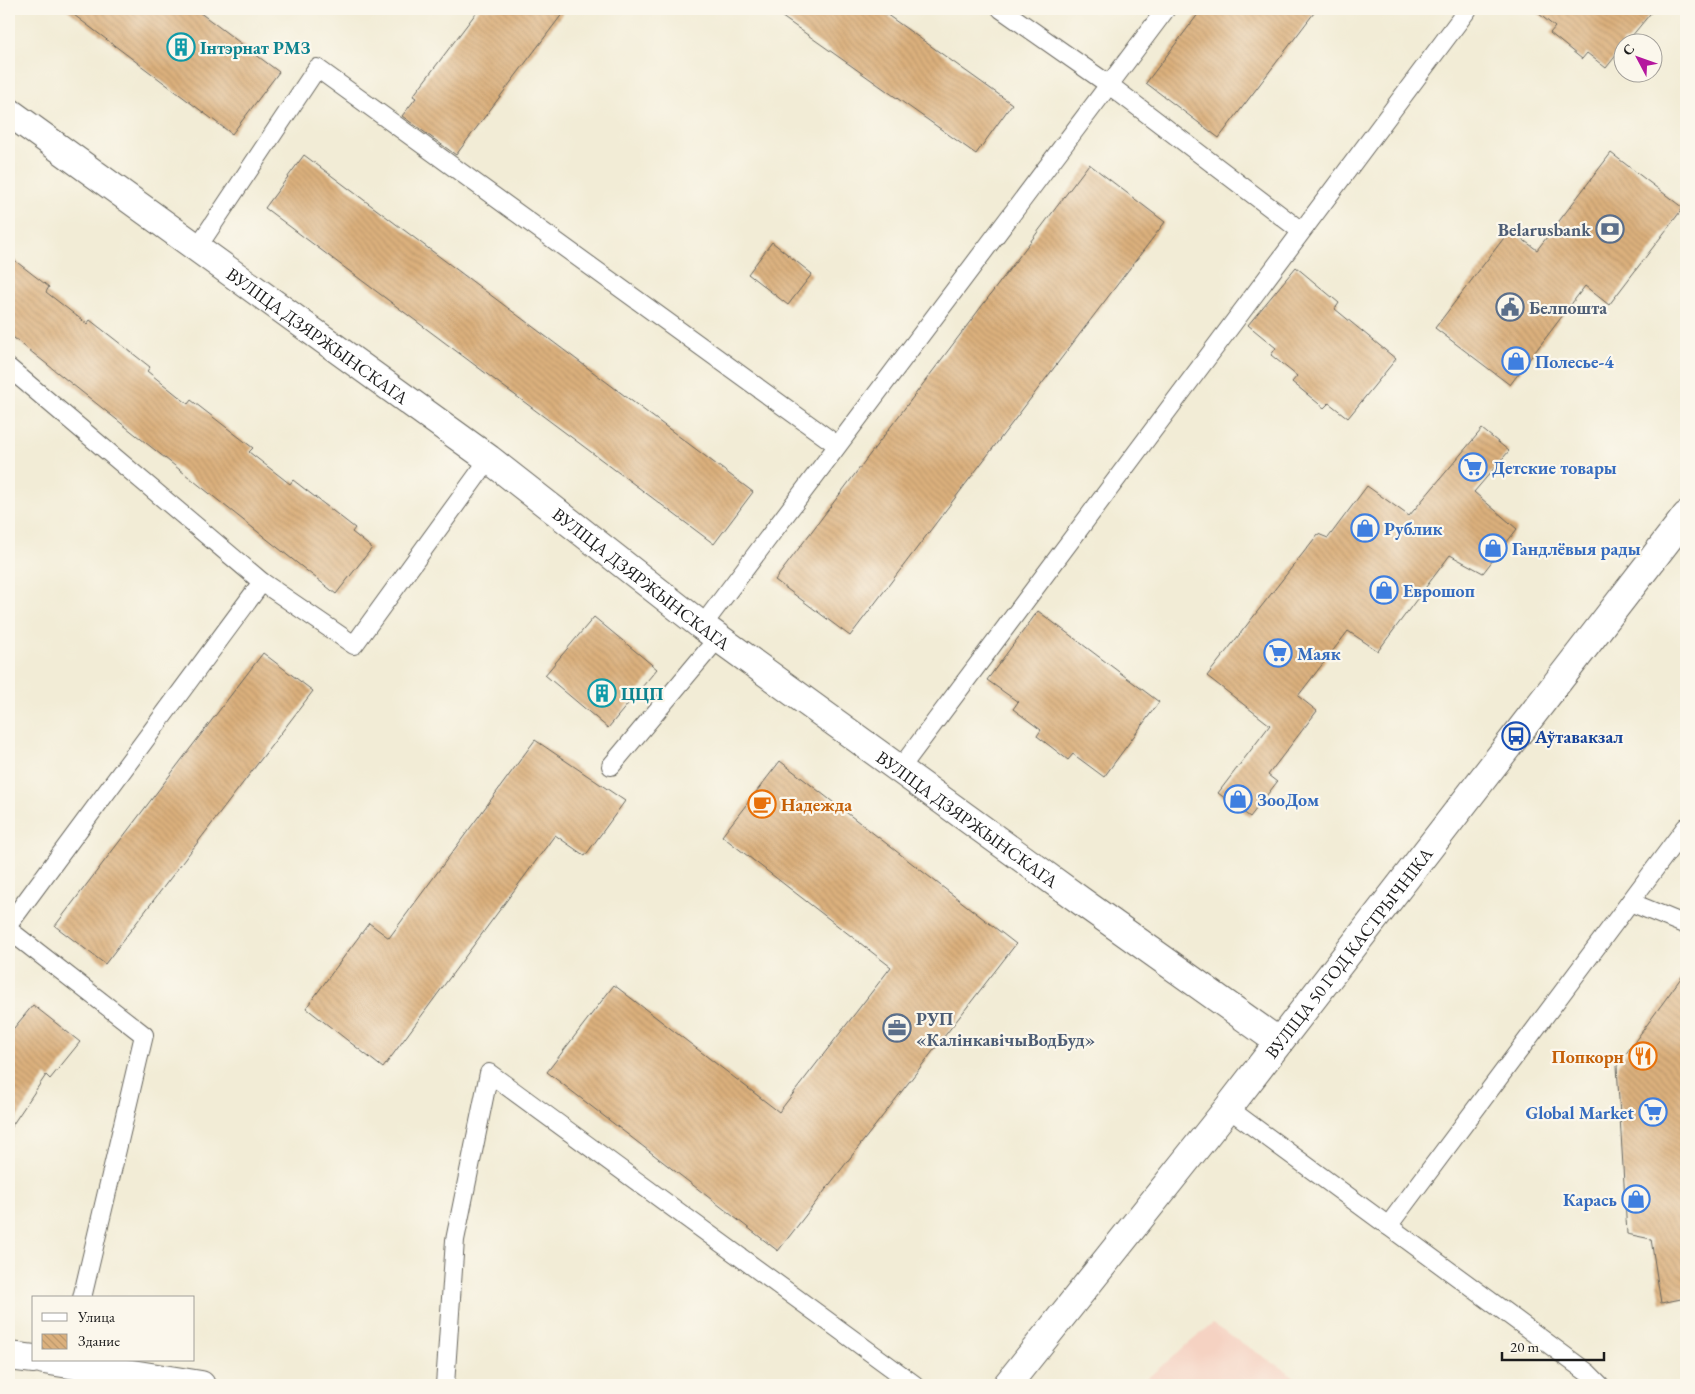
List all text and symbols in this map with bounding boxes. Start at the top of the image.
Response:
building icon: Інтэрнат РМЗ [166,32,196,62]
north arrow [1612,32,1662,82]
place label: Інтэрнат РМЗ [200,36,311,59]
text: С [1618,40,1638,59]
bank icon: Belarusbank [1595,214,1625,244]
place label: Belarusbank [1498,218,1592,241]
street label: ВУЛІЦА ДЗЯРЖЫНСКАГА [222,262,414,409]
public building icon: Белпошта [1495,292,1525,322]
place label: Белпошта [1529,296,1607,319]
shop icon: Полесье-4 [1501,346,1531,376]
place label: Полесье-4 [1535,350,1614,373]
supermarket icon: Детские товары [1458,452,1488,482]
place label: Детские товары [1492,456,1617,479]
street label: ВУЛІЦА ДЗЯРЖЫНСКАГА [548,502,735,655]
shop icon: Рублик [1350,513,1380,543]
place label: Рублик [1384,517,1443,540]
shop icon: Гандлёвыя рады [1478,533,1508,563]
place label: Гандлёвыя рады [1512,537,1641,560]
shop icon: Еврошоп [1369,575,1399,605]
place label: Еврошоп [1403,579,1475,602]
supermarket icon: Маяк [1263,638,1293,668]
place label: Маяк [1297,642,1341,665]
building icon: ЦЦП [587,678,617,708]
place label: ЦЦП [621,682,663,705]
bus stop icon: Аўтавакзал [1501,721,1531,751]
place label: Аўтавакзал [1534,725,1623,748]
street label: ВУЛІЦА ДЗЯРЖЫНСКАГА [872,745,1063,892]
shop icon: ЗооДом [1223,784,1253,814]
place label: ЗооДом [1257,788,1319,811]
cafe icon: Надежда [747,789,777,819]
place label: Надежда [781,793,852,816]
street label: ВУЛІЦА 50 ГОД КАСТРЫЧНІКА [1259,842,1437,1063]
place label: РУП «КалінкавічыВодБуд» [916,1007,1095,1051]
office icon: РУП «КалінкавічыВодБуд» [882,1013,912,1043]
restaurant icon: Попкорн [1628,1041,1658,1071]
place label: Попкорн [1552,1045,1625,1068]
supermarket icon: Globаl Market [1638,1097,1668,1127]
place label: Globаl Market [1525,1101,1634,1124]
shop icon: Карась [1621,1184,1651,1214]
place label: Карась [1563,1188,1617,1211]
legend [32,1296,195,1362]
text: Улица [77,1307,115,1326]
scale bar [1502,1329,1605,1361]
text: Здание [78,1331,120,1350]
text: 20 m [1510,1337,1539,1356]

